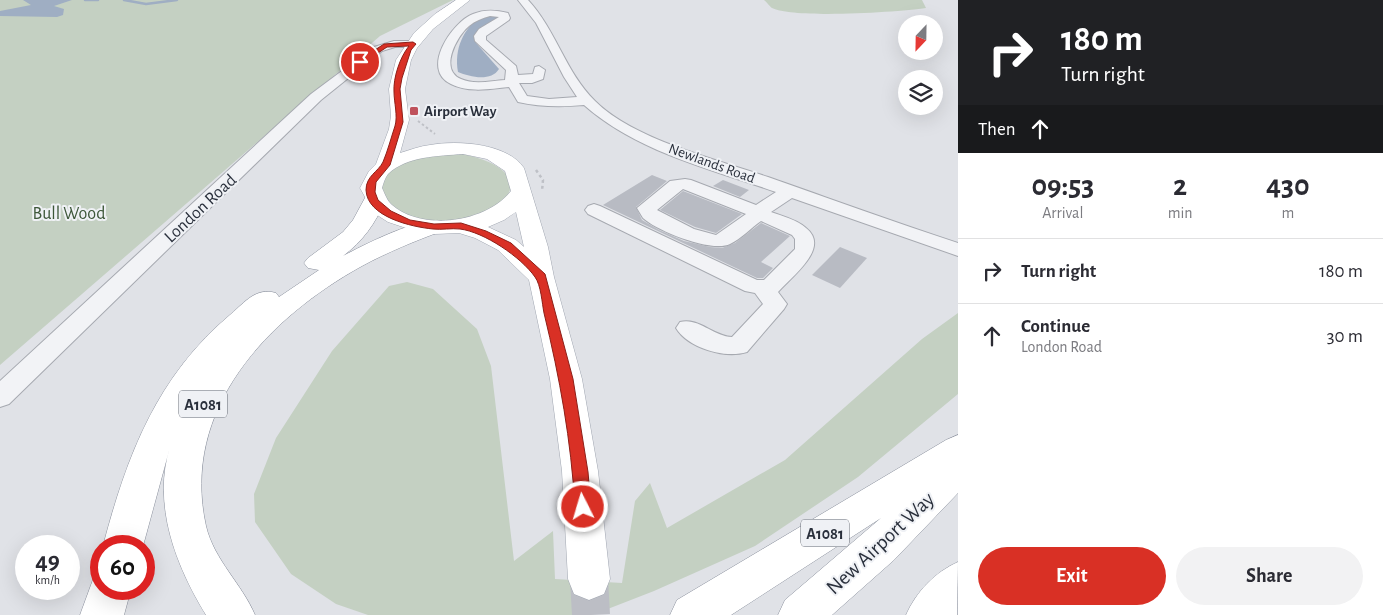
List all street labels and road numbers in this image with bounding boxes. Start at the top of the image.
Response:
street label: Newlands Road [667,141,757,186]
street label: London Road [161,171,240,246]
road number: A1081 [179,390,227,418]
street label: New Airport Way [822,488,938,598]
road number: A1081 [801,520,849,546]

